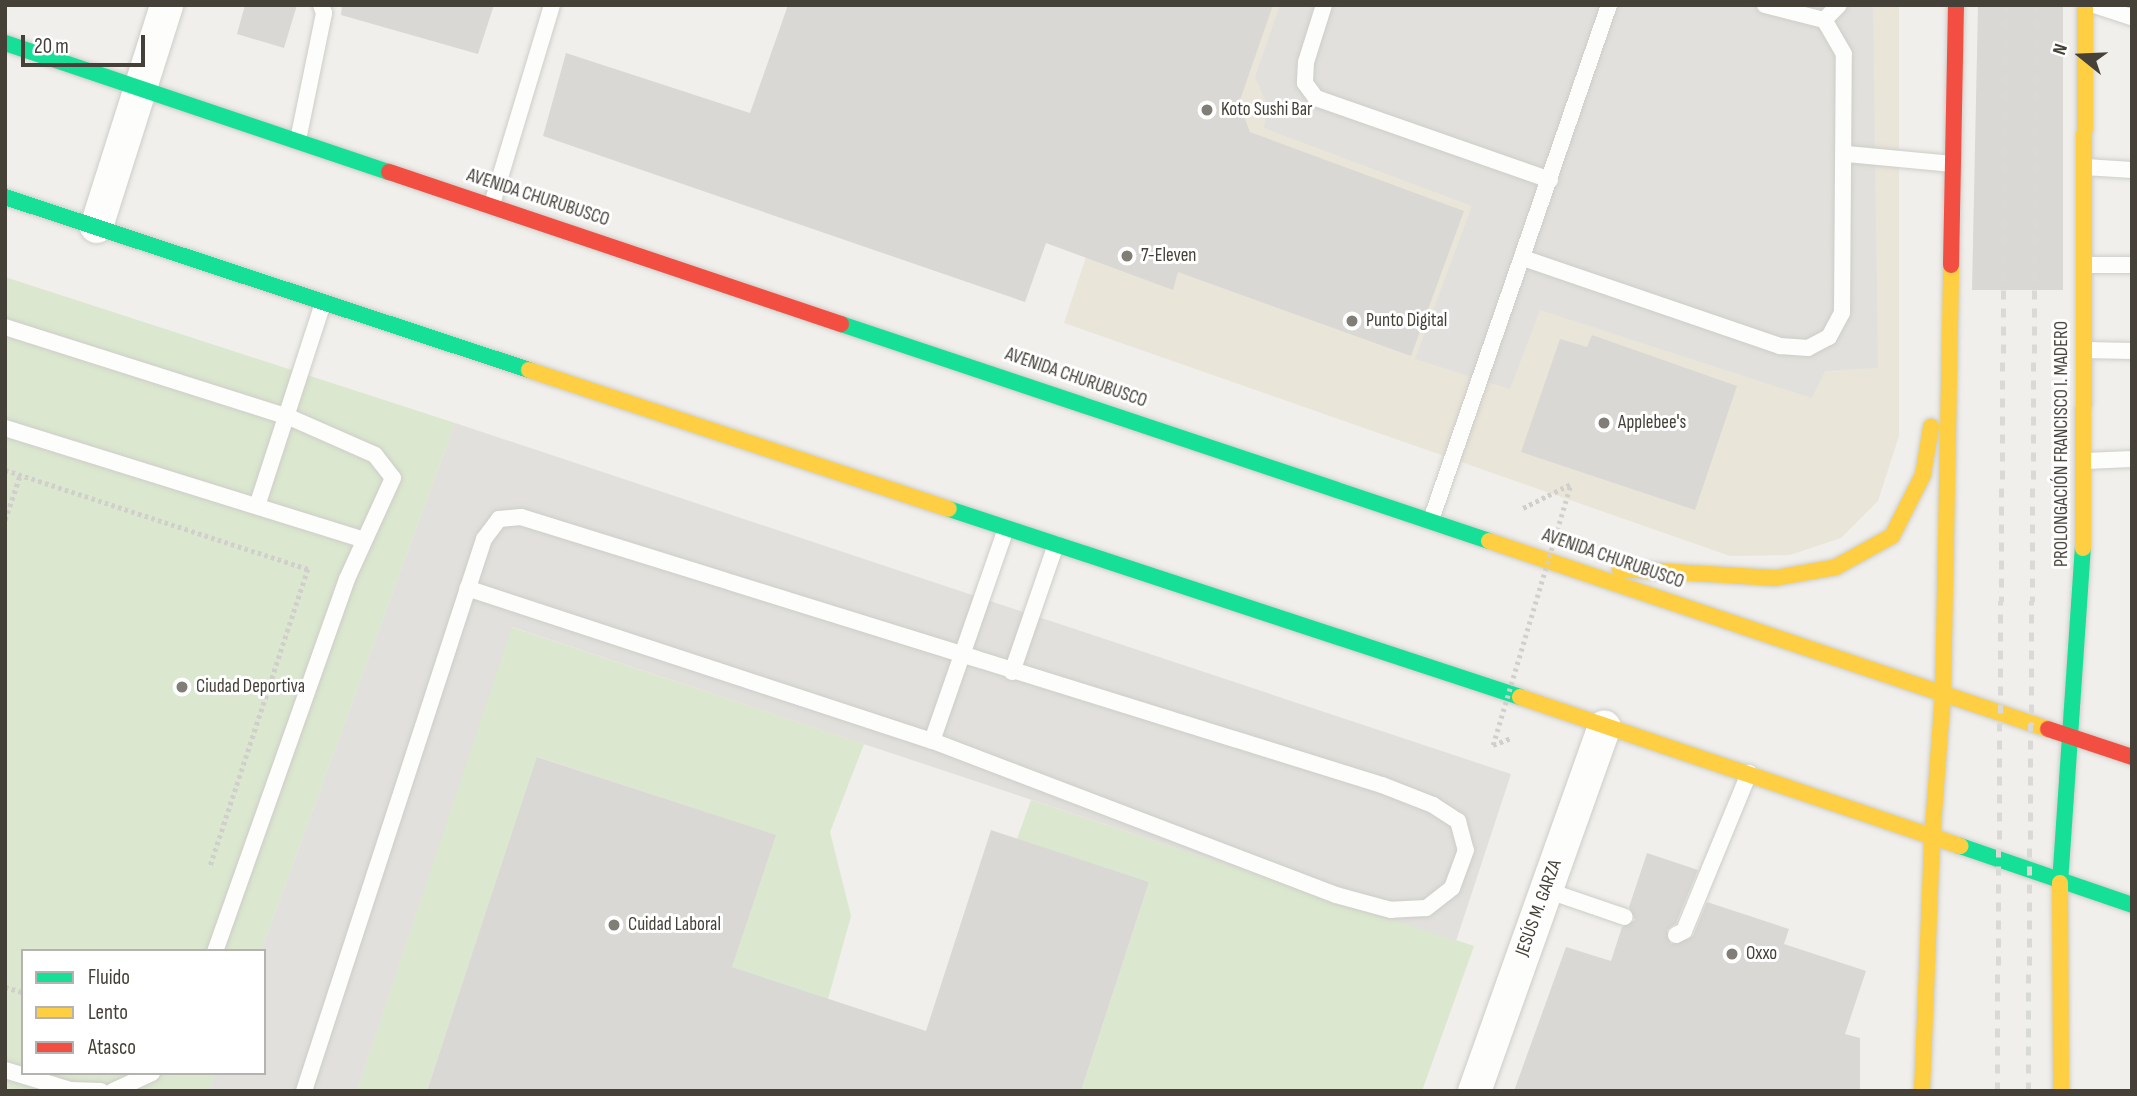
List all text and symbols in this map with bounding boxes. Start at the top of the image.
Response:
scale bar [24,21,149,65]
north arrow [2046,21,2116,91]
text: 20 m [34,34,69,59]
text: N [2048,41,2073,58]
place label: Koto Sushi Bar [1221,99,1313,121]
marker: Koto Sushi Bar [1199,102,1215,118]
street label: AVENIDA CHURUBUSCO [464,164,612,232]
place label: 7-Eleven [1141,245,1196,267]
marker: 7-Eleven [1119,248,1135,264]
place label: Punto Digital [1366,310,1447,332]
marker: Punto Digital [1344,313,1360,329]
street label: PROLONGACIÓN FRANCISCO I. MADERO [2051,321,2073,567]
street label: AVENIDA CHURUBUSCO [1002,343,1150,413]
place label: Applebee's [1618,412,1686,434]
marker: Applebee's [1596,415,1612,431]
street label: AVENIDA CHURUBUSCO [1539,524,1687,594]
place label: Ciudad Deportiva [196,676,305,698]
marker: Ciudad Deportiva [174,679,190,695]
street label: JESÚS M. GARZA [1511,857,1567,959]
place label: Cuidad Laboral [628,914,721,936]
marker: Cuidad Laboral [606,917,622,933]
place label: Oxxo [1746,943,1777,965]
marker: Oxxo [1724,946,1740,962]
legend [21,949,266,1075]
text: Fluido [88,965,130,990]
text: Lento [88,1000,128,1025]
text: Atasco [88,1035,136,1060]

